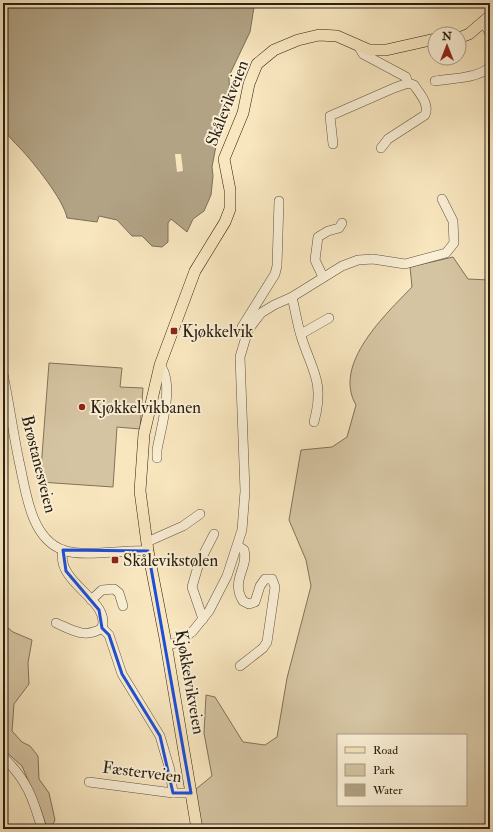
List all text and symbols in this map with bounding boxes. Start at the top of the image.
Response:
north arrow [427,26,467,66]
text: N [441,30,453,43]
street label: Skålevikveien [201,57,253,149]
place label: Kjøkkelvik [182,321,253,342]
marker: Kjøkkelvik [169,326,179,336]
place label: Kjøkkelvikbanen [90,397,201,418]
marker: Kjøkkelvikbanen [77,402,87,412]
street label: Brøstanesveien [17,413,61,515]
place label: Skålevikstølen [123,550,218,571]
marker: Skålevikstølen [110,555,120,565]
street label: Kjøkkelvikveien [170,628,210,736]
legend [337,734,467,806]
text: Road [373,743,398,758]
street label: Fæsterveien [101,757,183,787]
text: Park [373,763,395,778]
text: Water [372,783,403,798]

